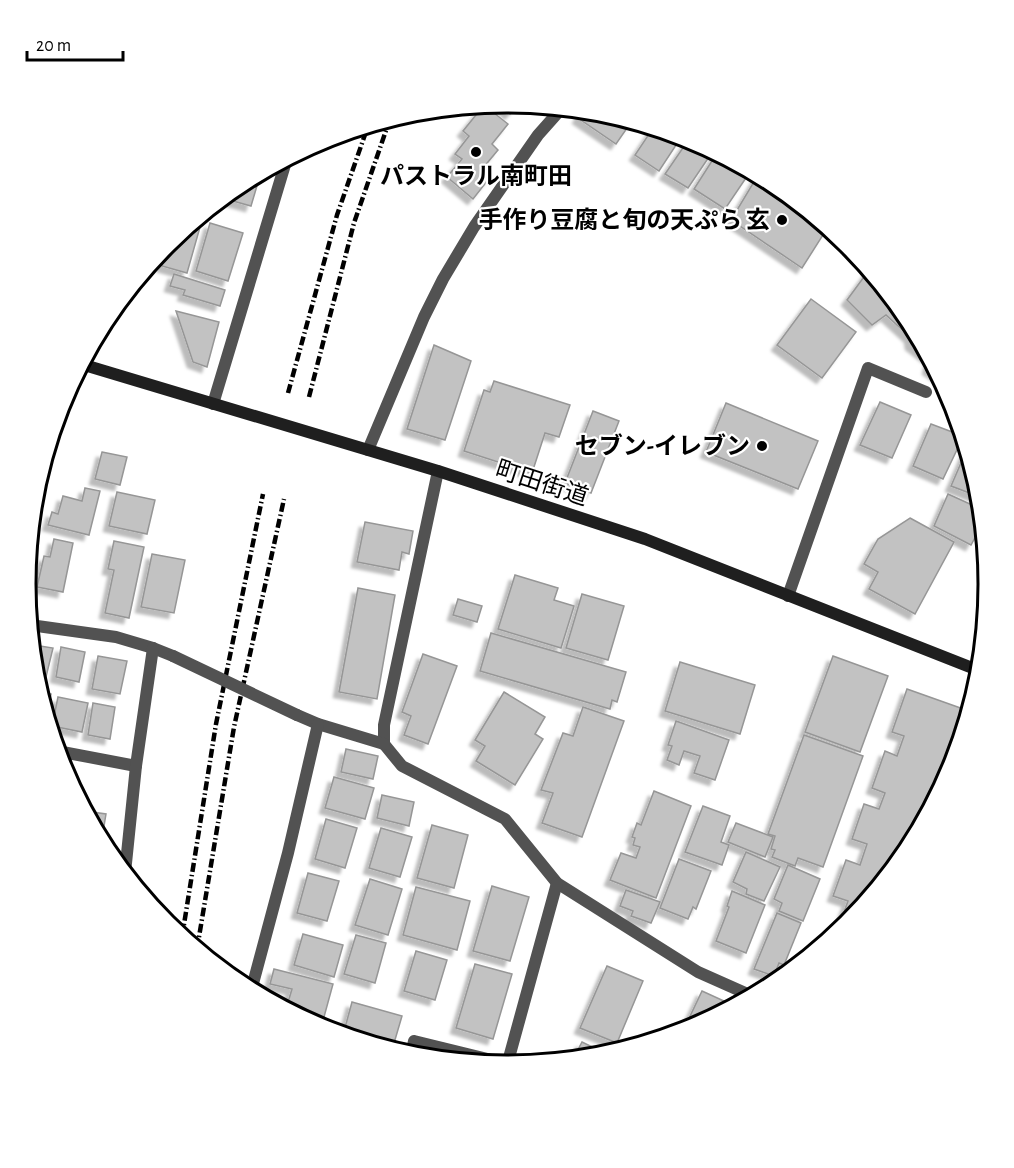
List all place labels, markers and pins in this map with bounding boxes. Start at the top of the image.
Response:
marker: パストラル南町田 [469,145,483,159]
place label: パストラル南町田 [380,163,572,189]
place label: 手作り豆腐と旬の天ぷら 玄 [478,207,770,233]
marker: 手作り豆腐と旬の天ぷら 玄 [775,213,789,227]
place label: セブン-イレブン [575,433,750,459]
marker: セブン-イレブン [755,439,769,453]

